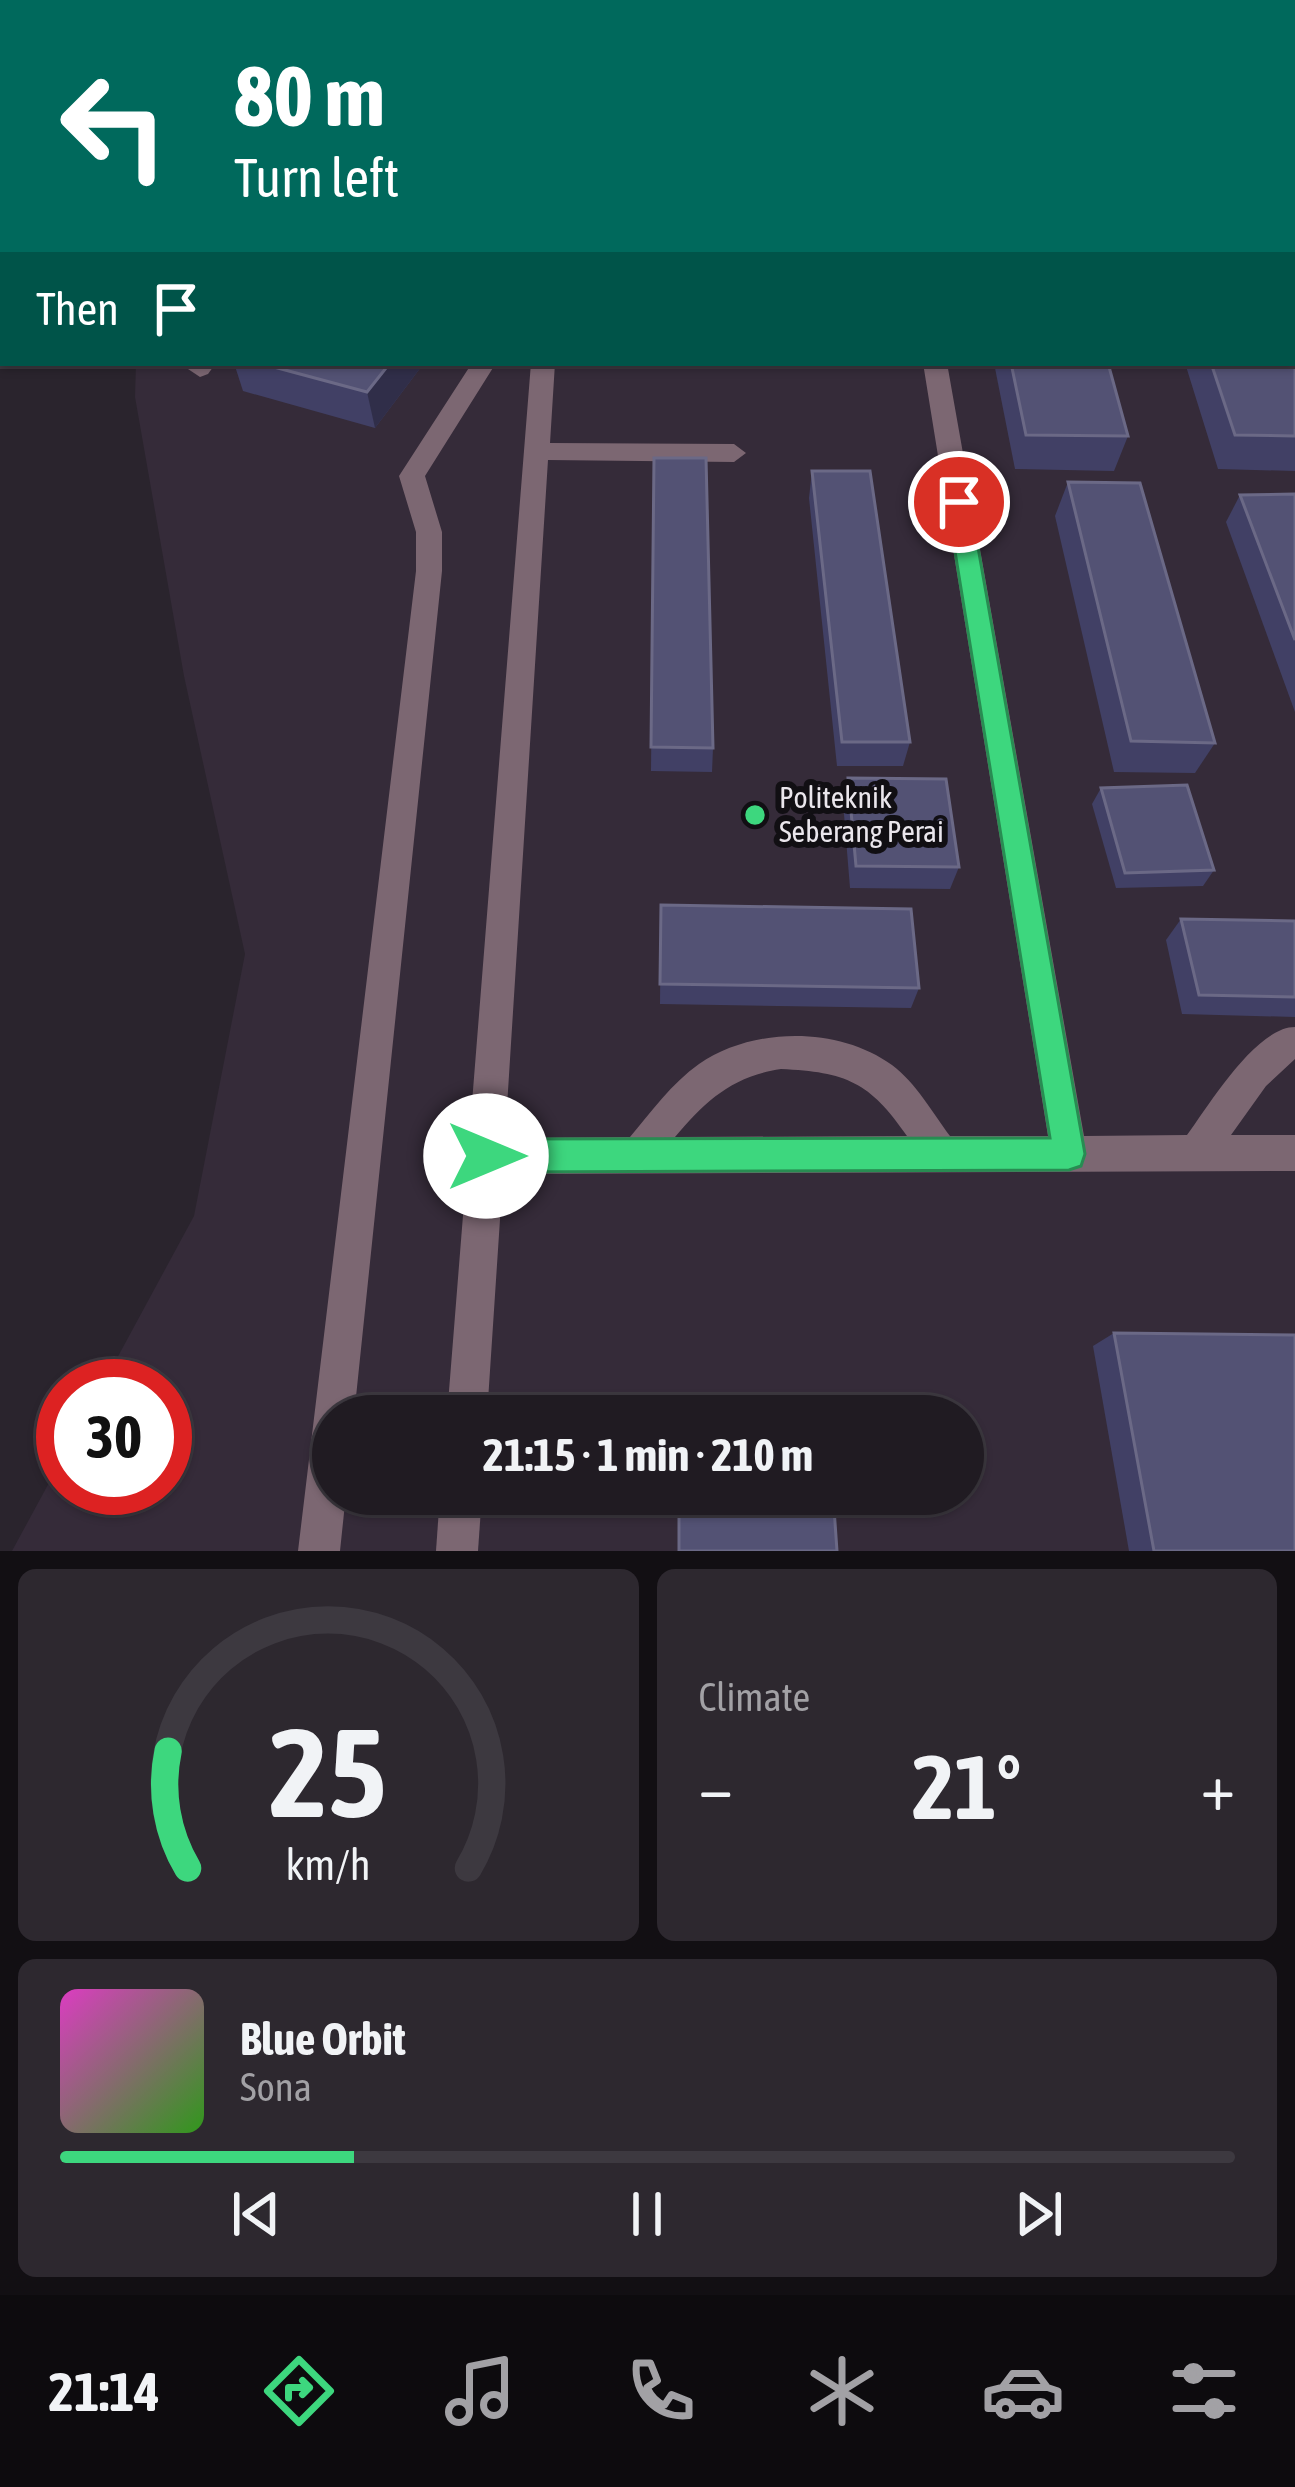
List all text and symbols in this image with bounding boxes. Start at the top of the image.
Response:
icon: left [36,48,192,204]
text: 80 m [234,48,385,144]
text: Turn left [234,147,399,208]
icon: arrive [143,276,209,342]
text: Then [36,283,119,335]
pin [908,451,1010,553]
icon: arrive [926,469,992,535]
place label: Politeknik Seberang Perai [779,780,944,848]
marker: Politeknik Seberang Perai [742,802,768,828]
position arrow [423,1093,549,1219]
speed limit sign: 30 [36,1359,192,1515]
text: 21:15 · 1 min · 210 m [483,1429,813,1481]
text: Climate [699,1675,810,1719]
text: 25 [270,1700,387,1843]
text: 21° [912,1735,1021,1838]
text: − [699,1748,733,1824]
text: + [1201,1748,1235,1824]
text: km/h [286,1840,371,1889]
text: Blue Orbit [240,2013,406,2065]
text: Sona [240,2065,312,2109]
icon: previous [223,2181,289,2247]
icon: pause [614,2181,680,2247]
icon: next [1006,2181,1072,2247]
icon: directions [257,2349,341,2433]
icon: music [438,2349,522,2433]
icon: phone [619,2349,703,2433]
icon: climate [800,2349,884,2433]
icon: car [981,2349,1065,2433]
icon: filters [1162,2349,1246,2433]
text: 21:14 [49,2361,160,2422]

